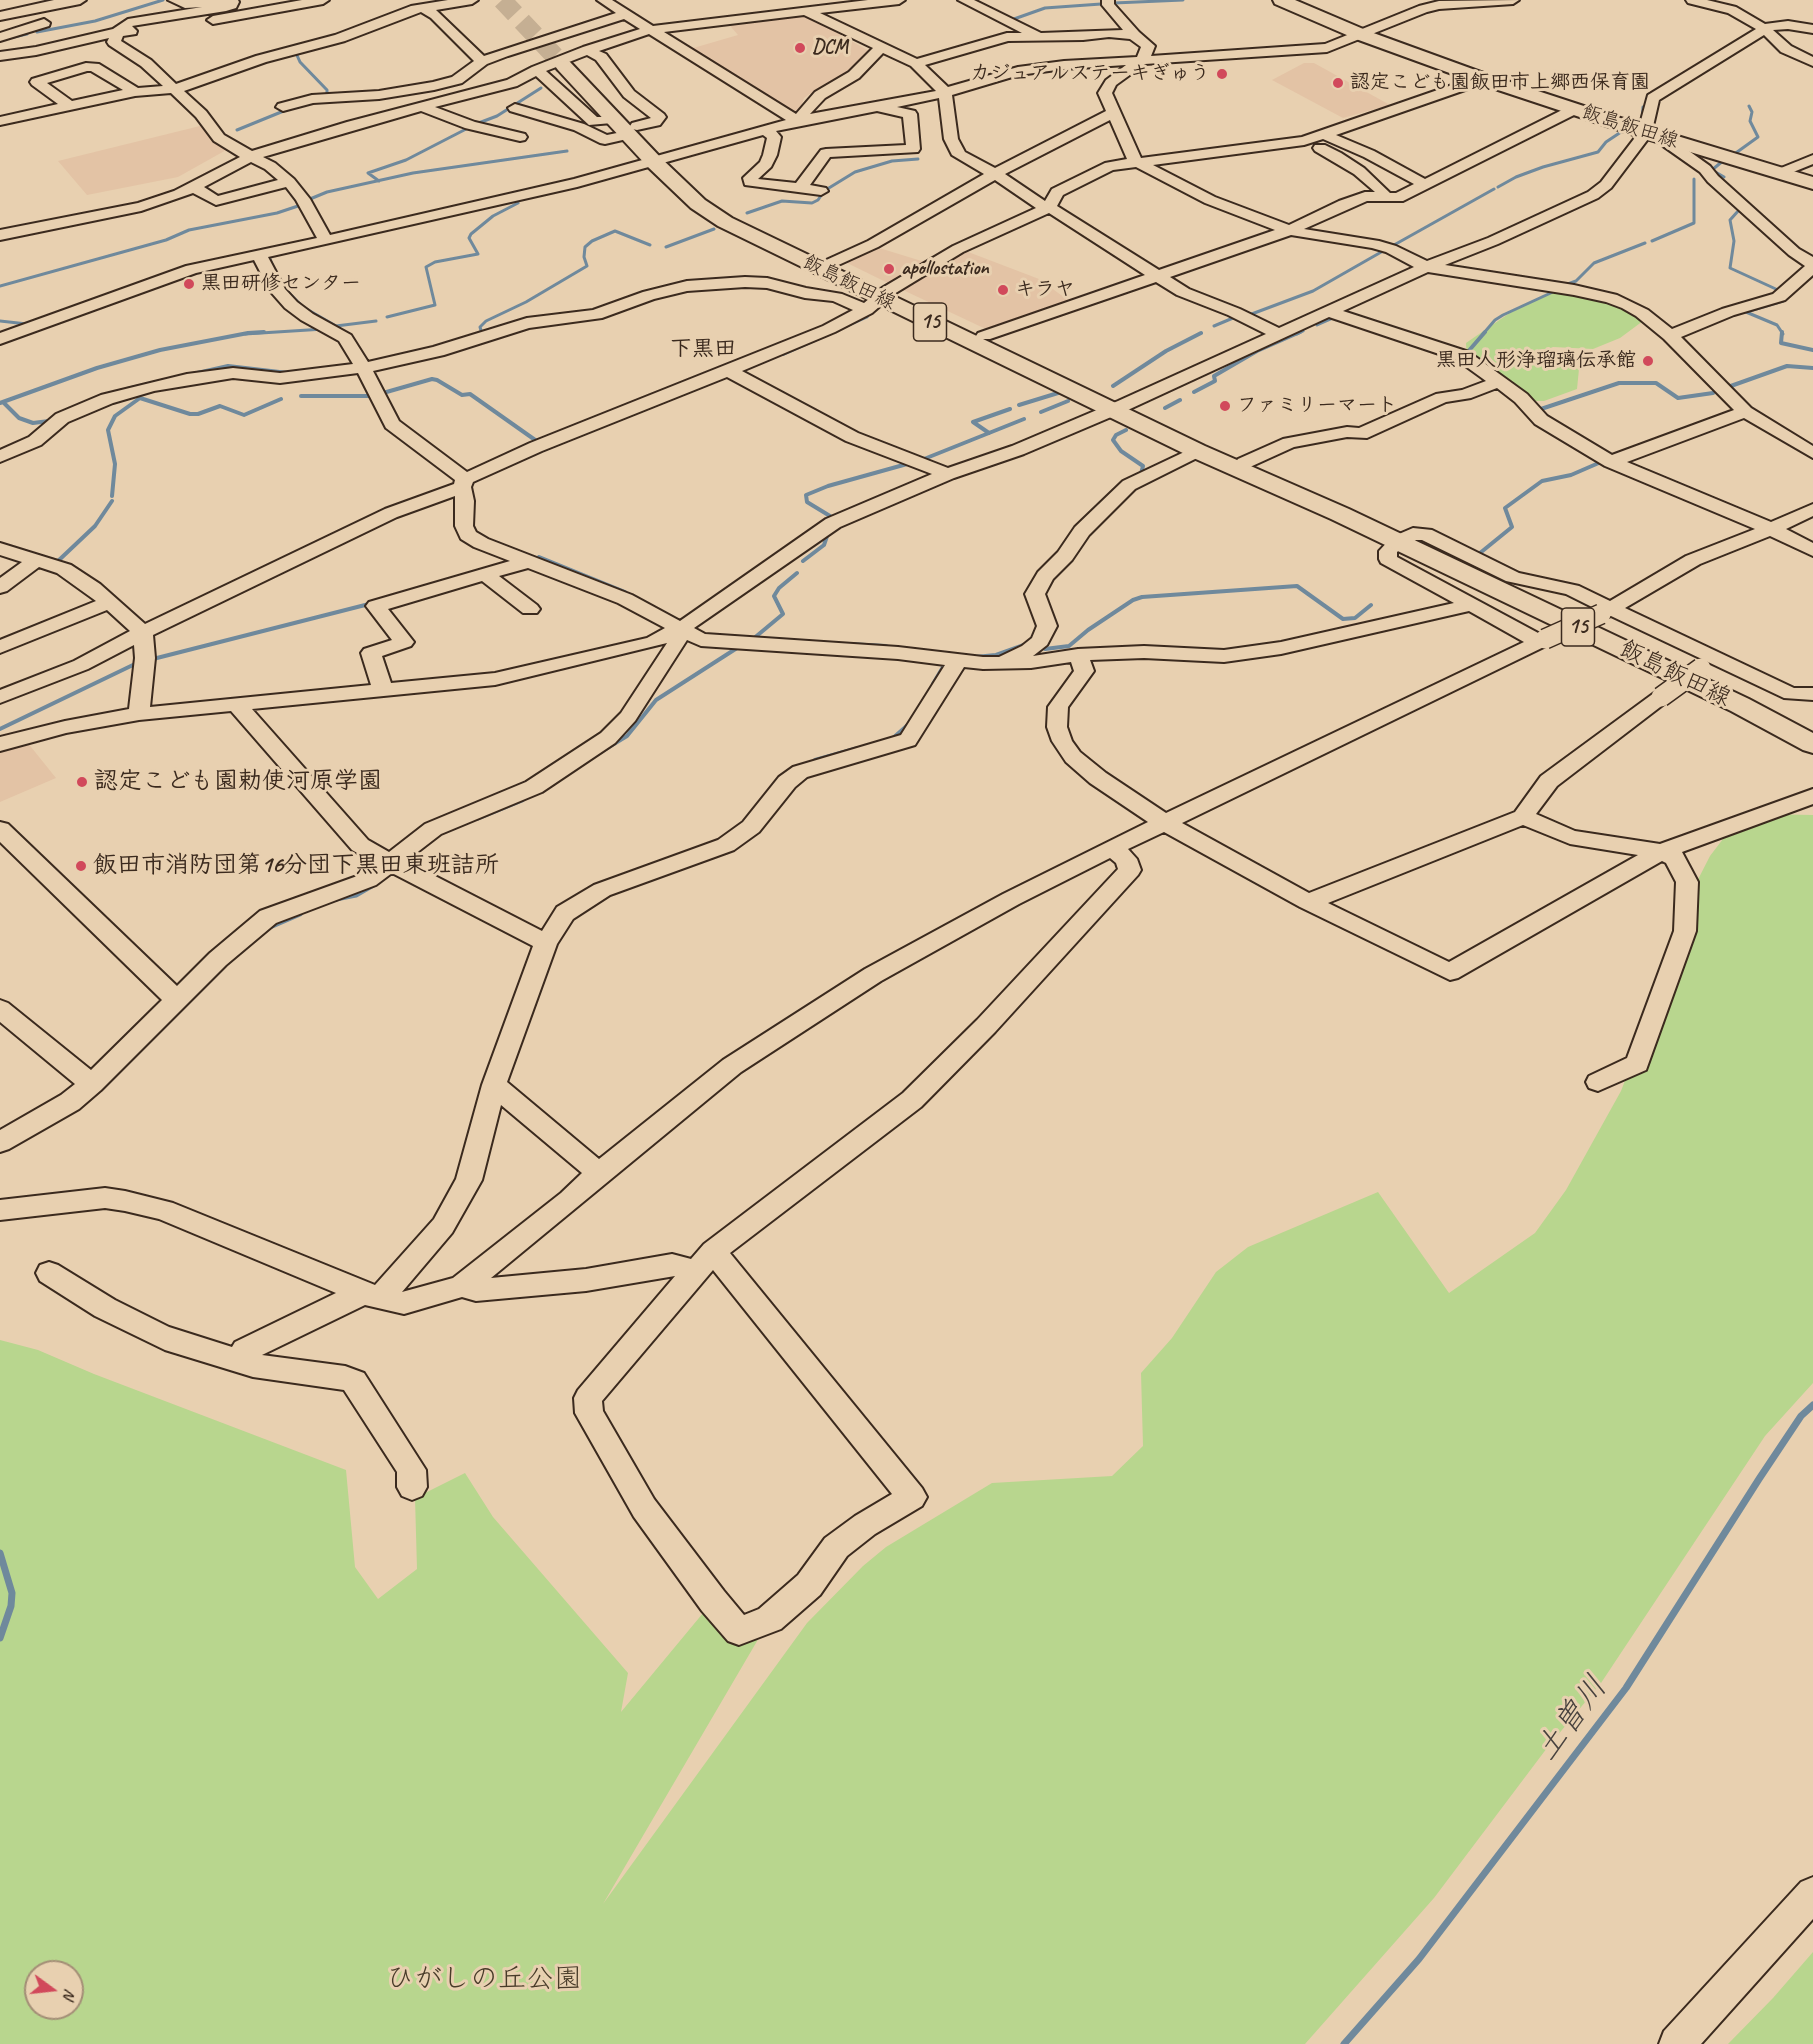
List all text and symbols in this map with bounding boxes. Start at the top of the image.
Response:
place label: DCM [812,36,848,60]
marker: DCM [793,41,807,55]
place label: カジュアルステーキぎゅう [970,62,1210,86]
marker: カジュアルステーキぎゅう [1215,67,1229,81]
place label: 認定こども園飯田市上郷西保育園 [1350,71,1650,95]
marker: 認定こども園飯田市上郷西保育園 [1331,76,1345,90]
street label: 飯島飯田線 [1579,100,1681,154]
street label: 飯島飯田線 [799,250,899,316]
place label: apollostation [901,257,989,281]
marker: apollostation [882,262,896,276]
place label: 黒田研修センター [201,272,361,296]
marker: 黒田研修センター [182,277,196,291]
place label: キラヤ [1015,278,1075,302]
marker: キラヤ [996,283,1010,297]
road number: 15 [914,303,946,341]
district label: 下黒田 [670,336,736,362]
place label: 黒田人形浄瑠璃伝承館 [1436,349,1636,373]
marker: 黒田人形浄瑠璃伝承館 [1641,354,1655,368]
place label: ファミリーマート [1237,394,1397,418]
marker: ファミリーマート [1218,399,1232,413]
road number: 15 [1562,608,1594,646]
street label: 飯島飯田線 [1615,635,1735,713]
place label: 認定こども園勅使河原学園 [94,768,382,796]
marker: 認定こども園勅使河原学園 [75,775,89,789]
place label: 飯田市消防団第16分団下黒田東班詰所 [93,852,499,880]
marker: 飯田市消防団第16分団下黒田東班詰所 [74,859,88,873]
water label: 土曽川 [1528,1669,1616,1769]
north arrow [24,1960,84,2020]
park label: ひがしの丘公園 [386,1963,582,1997]
text: N [59,1987,80,2002]

